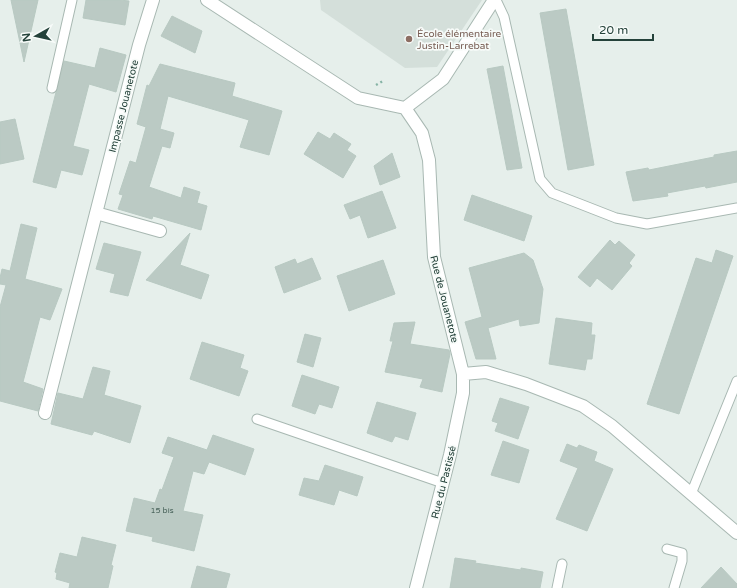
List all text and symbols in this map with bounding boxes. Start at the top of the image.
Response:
north arrow [16,16,56,56]
scale bar [593,16,653,42]
text: 20 m [599,23,628,37]
place label: École élémentaire Justin-Larrebat [417,28,502,52]
text: N [20,32,34,43]
marker: École élémentaire Justin-Larrebat [404,34,414,44]
street label: Impasse Jouanetote [107,58,141,154]
street label: Rue de Jouanetote [427,254,461,344]
street label: Rue du Pastissé [429,444,459,520]
house number: 15 bis [150,506,174,515]

